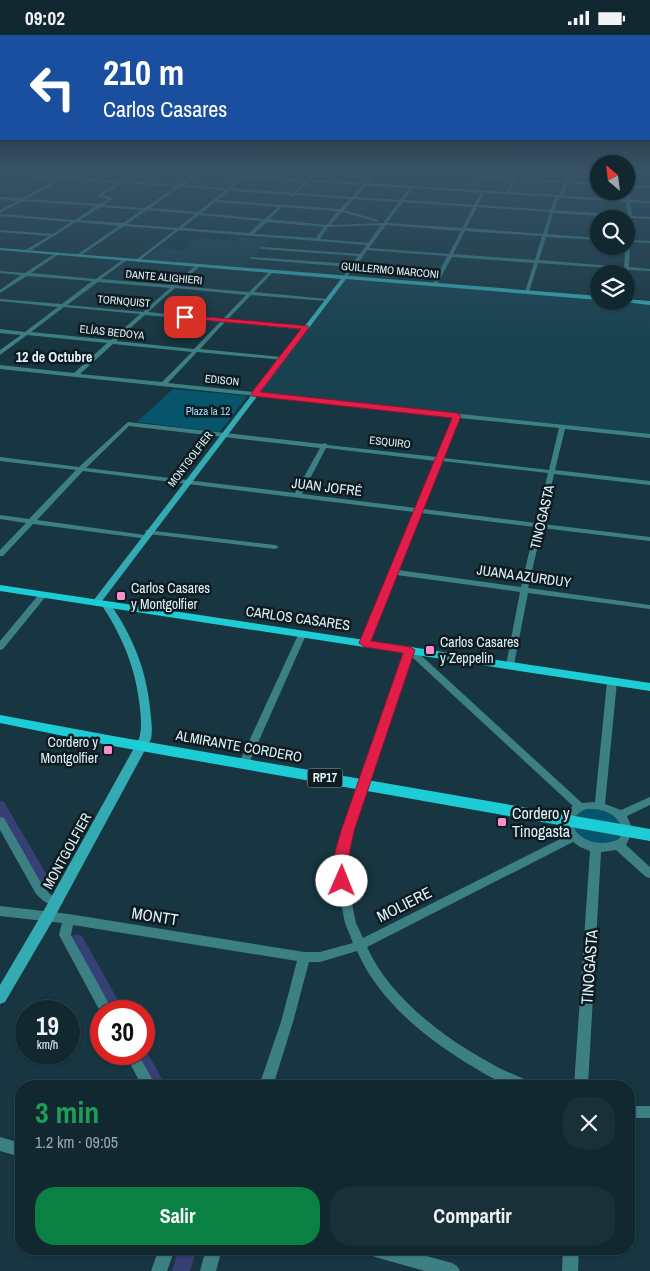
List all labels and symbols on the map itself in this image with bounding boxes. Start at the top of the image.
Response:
north arrow [590,155,635,200]
street label: GUILLERMO MARCONI [340,259,440,281]
street label: DANTE ALIGHIERI [125,267,203,287]
street label: TORNQUIST [97,292,151,310]
pin [164,296,206,338]
street label: ELÍAS BEDOYA [79,322,146,342]
district label: 12 de Octubre [16,348,92,366]
street label: EDISON [204,371,240,389]
park label: Plaza la 12 [186,404,230,418]
street label: MONTGOLFIER [165,428,216,490]
street label: ESQUIRO [369,433,411,451]
street label: JUAN JOFRÉ [291,474,363,500]
street label: TINOGASTA [526,483,558,551]
street label: JUANA AZURDUY [476,560,573,592]
place label: Carlos Casares y Montgolfier [131,579,210,613]
marker: Carlos Casares y Montgolfier [115,590,127,602]
street label: CARLOS CASARES [245,602,352,634]
place label: Carlos Casares y Zeppelin [440,633,519,667]
marker: Carlos Casares y Zeppelin [424,644,436,656]
street label: ALMIRANTE CORDERO [174,726,303,766]
place label: Cordero y Montgolfier [41,733,98,767]
marker: Cordero y Montgolfier [102,744,114,756]
road number: RP17 [308,769,342,787]
place label: Cordero y Tinogasta [512,802,571,842]
street label: MONTGOLFIER [39,810,95,892]
marker: Cordero y Tinogasta [496,816,508,828]
position arrow [315,854,367,906]
street label: MOLIERE [373,881,435,927]
street label: MONTT [130,901,180,931]
street label: TINOGASTA [575,929,603,1005]
speed limit sign: 30 [90,1000,155,1065]

